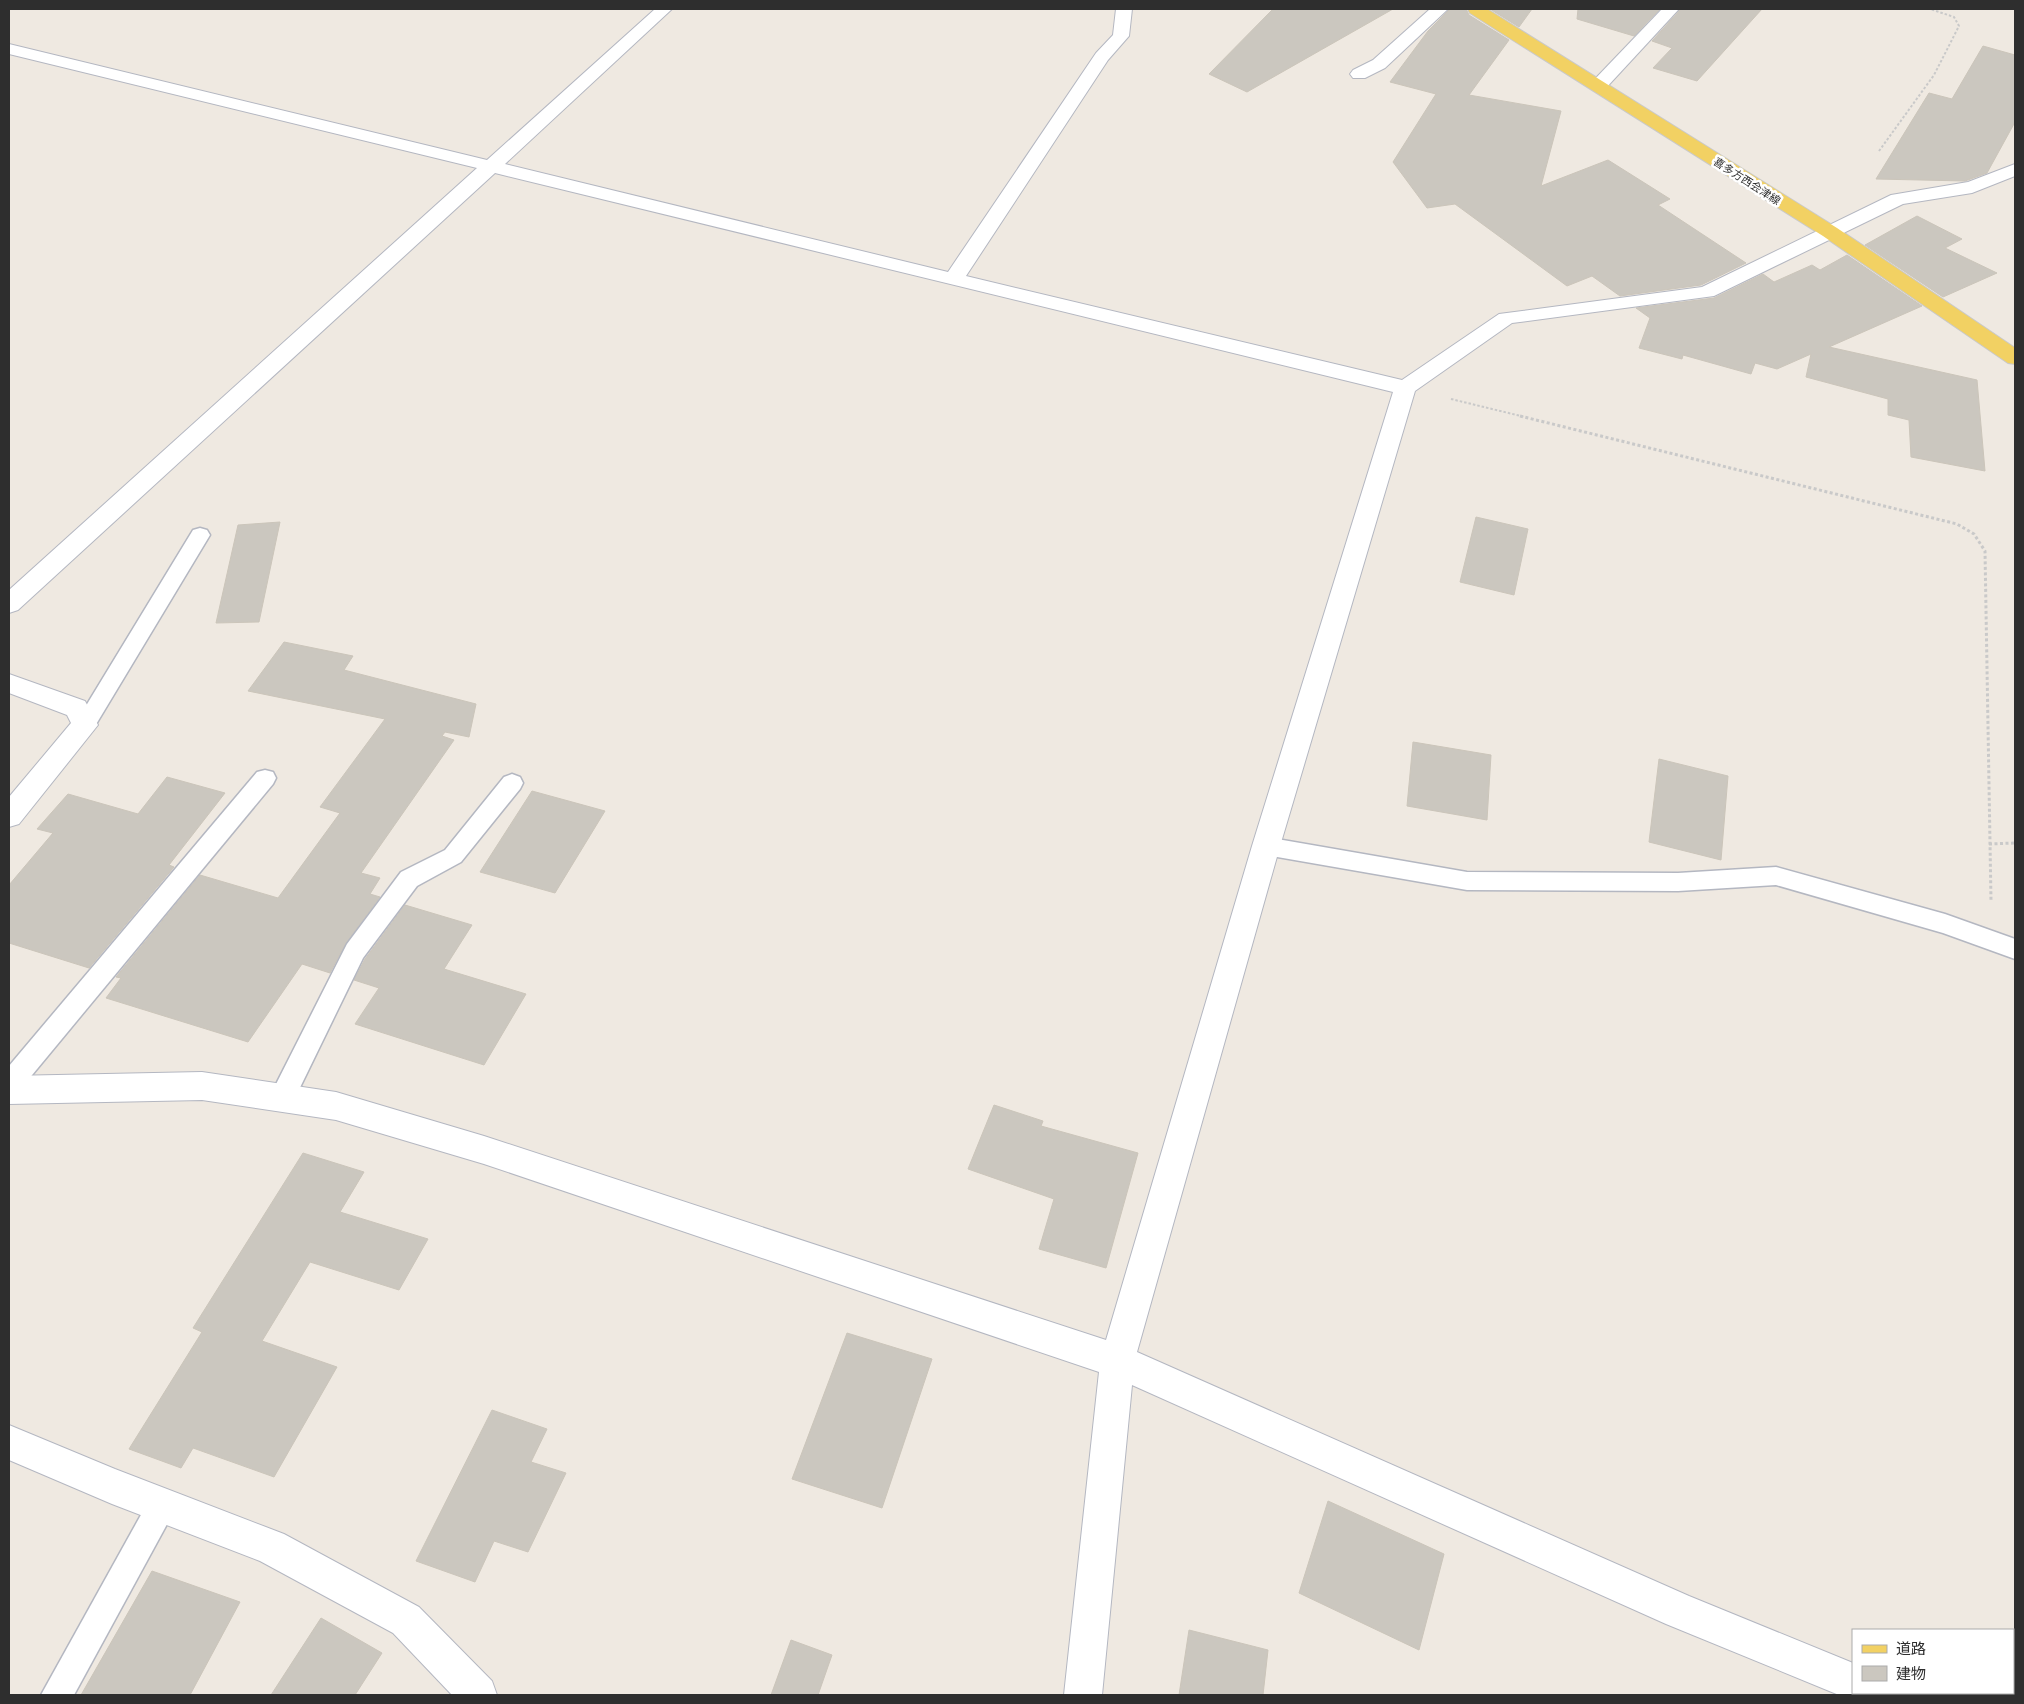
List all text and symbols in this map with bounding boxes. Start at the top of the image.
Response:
street label: 喜多方西会津線 [1710,154,1783,209]
legend [1852,1629,2014,1694]
text: 道路 [1896,1639,1926,1660]
text: 建物 [1896,1664,1926,1685]

